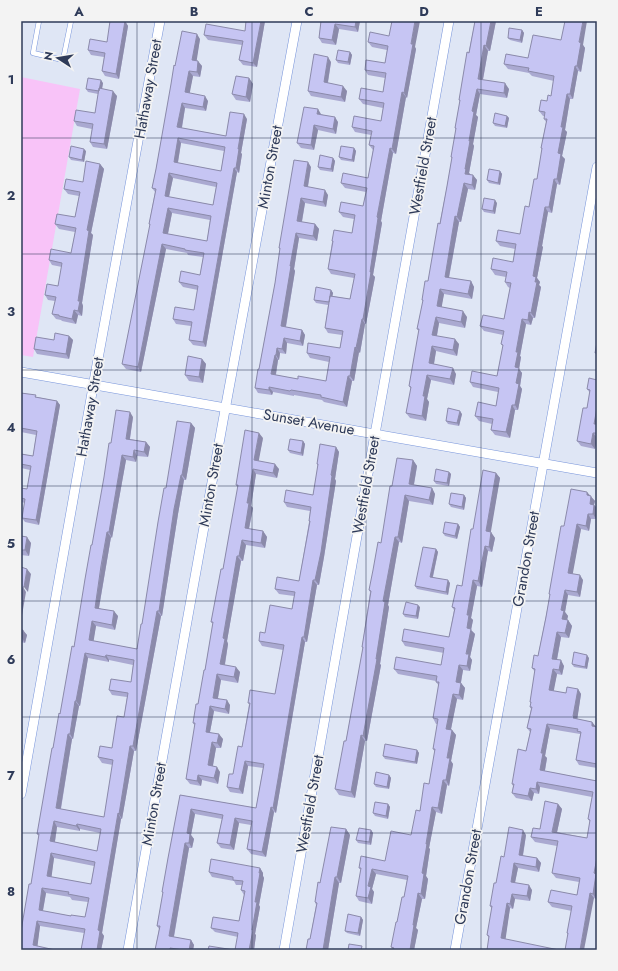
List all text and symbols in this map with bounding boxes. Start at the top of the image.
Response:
text: A [73,2,84,21]
text: B [190,2,199,21]
text: C [304,2,314,21]
text: D [419,2,429,21]
text: E [535,2,543,21]
street label: Hathaway Street [128,37,168,141]
north arrow [38,38,78,78]
text: N [39,50,57,62]
text: 1 [8,70,14,89]
street label: Westfield Street [404,115,443,217]
street label: Minton Street [252,123,288,210]
text: 2 [7,186,15,205]
text: 3 [7,302,15,321]
street label: Hathaway Street [70,355,110,459]
street label: Sunset Avenue [262,403,357,441]
text: 4 [6,418,16,437]
street label: Westfield Street [347,434,386,536]
street label: Minton Street [193,441,229,528]
street label: Grandon Street [507,509,545,609]
text: 5 [7,534,15,553]
text: 6 [7,650,16,669]
street label: Westfield Street [291,753,330,855]
street label: Minton Street [136,760,172,847]
text: 7 [7,766,15,785]
street label: Grandon Street [449,827,487,927]
text: 8 [7,882,15,901]

